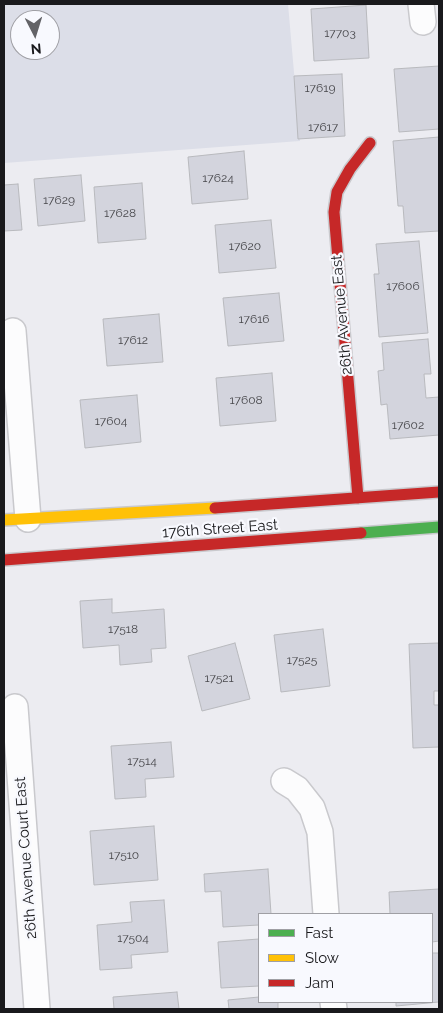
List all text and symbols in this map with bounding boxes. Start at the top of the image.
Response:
north arrow [10,10,60,60]
house number: 17703 [324,26,356,40]
text: N [30,41,42,57]
house number: 17619 [305,81,335,95]
house number: 17617 [308,120,338,134]
house number: 17624 [202,171,234,185]
house number: 17629 [43,193,75,207]
house number: 17628 [104,206,136,220]
house number: 17620 [229,239,261,253]
street label: 26th Avenue East [328,254,356,376]
house number: 17606 [386,279,420,293]
house number: 17616 [238,312,270,326]
house number: 17612 [118,333,148,347]
house number: 17608 [229,393,263,407]
house number: 17604 [95,414,127,428]
house number: 17602 [392,418,424,432]
street label: 176th Street East [162,516,278,542]
house number: 17518 [108,622,138,636]
house number: 17525 [287,653,317,667]
house number: 17521 [204,671,234,685]
house number: 17514 [127,754,157,768]
street label: 26th Avenue Court East [11,776,41,940]
house number: 17510 [109,848,139,862]
legend [258,913,433,1003]
text: Fast [305,924,333,942]
house number: 17504 [117,931,149,945]
text: Slow [305,949,339,967]
text: Jam [305,974,334,992]

